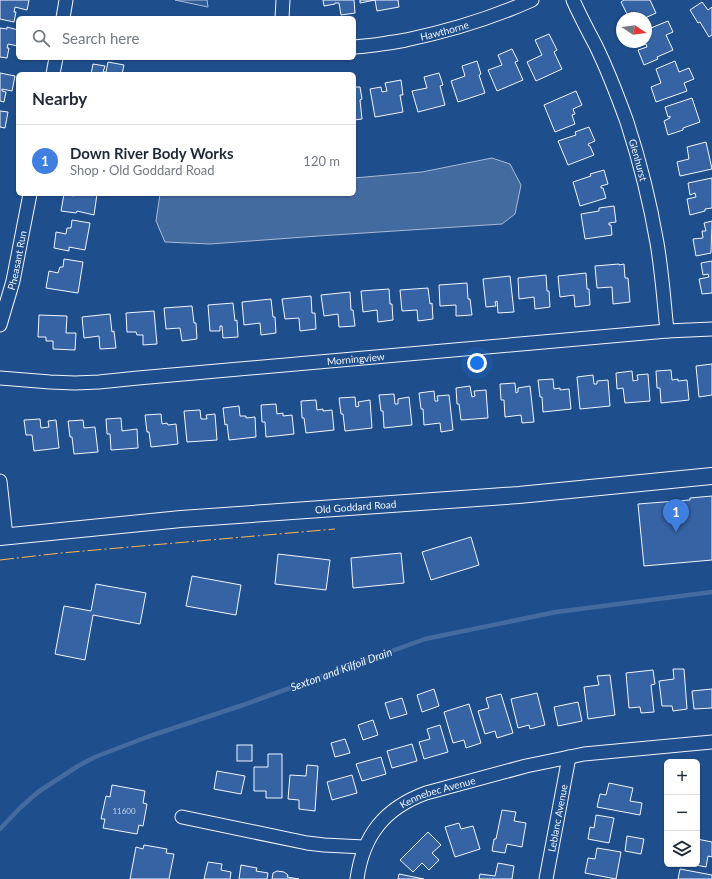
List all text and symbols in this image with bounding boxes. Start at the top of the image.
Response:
north arrow [616,12,652,48]
search box [16,16,356,60]
street label: Hawthorne [419,18,470,43]
icon: search [30,27,52,49]
text: Search here [62,29,139,47]
text: Nearby [32,88,87,109]
street label: Glenhurst [627,137,650,183]
text: Down River Body Works [70,144,234,162]
text: 1 [41,153,49,169]
text: 120 m [303,153,340,169]
text: Shop · Old Goddard Road [70,162,215,178]
street label: Pheasant Run [5,230,29,291]
street label: Morningview [326,350,385,367]
your location [467,353,487,373]
street label: Old Goddard Road [315,498,397,515]
pin: 1 [663,499,689,532]
water label: Sexton and Kilfoil Drain [288,644,394,693]
map controls [664,759,700,867]
button: + [664,759,700,795]
street label: Kennebec Avenue [397,774,477,811]
street label: Leblanc Avenue [545,783,570,853]
button: − [664,795,700,831]
house number: 11600 [112,806,136,816]
button: layers [664,831,700,867]

